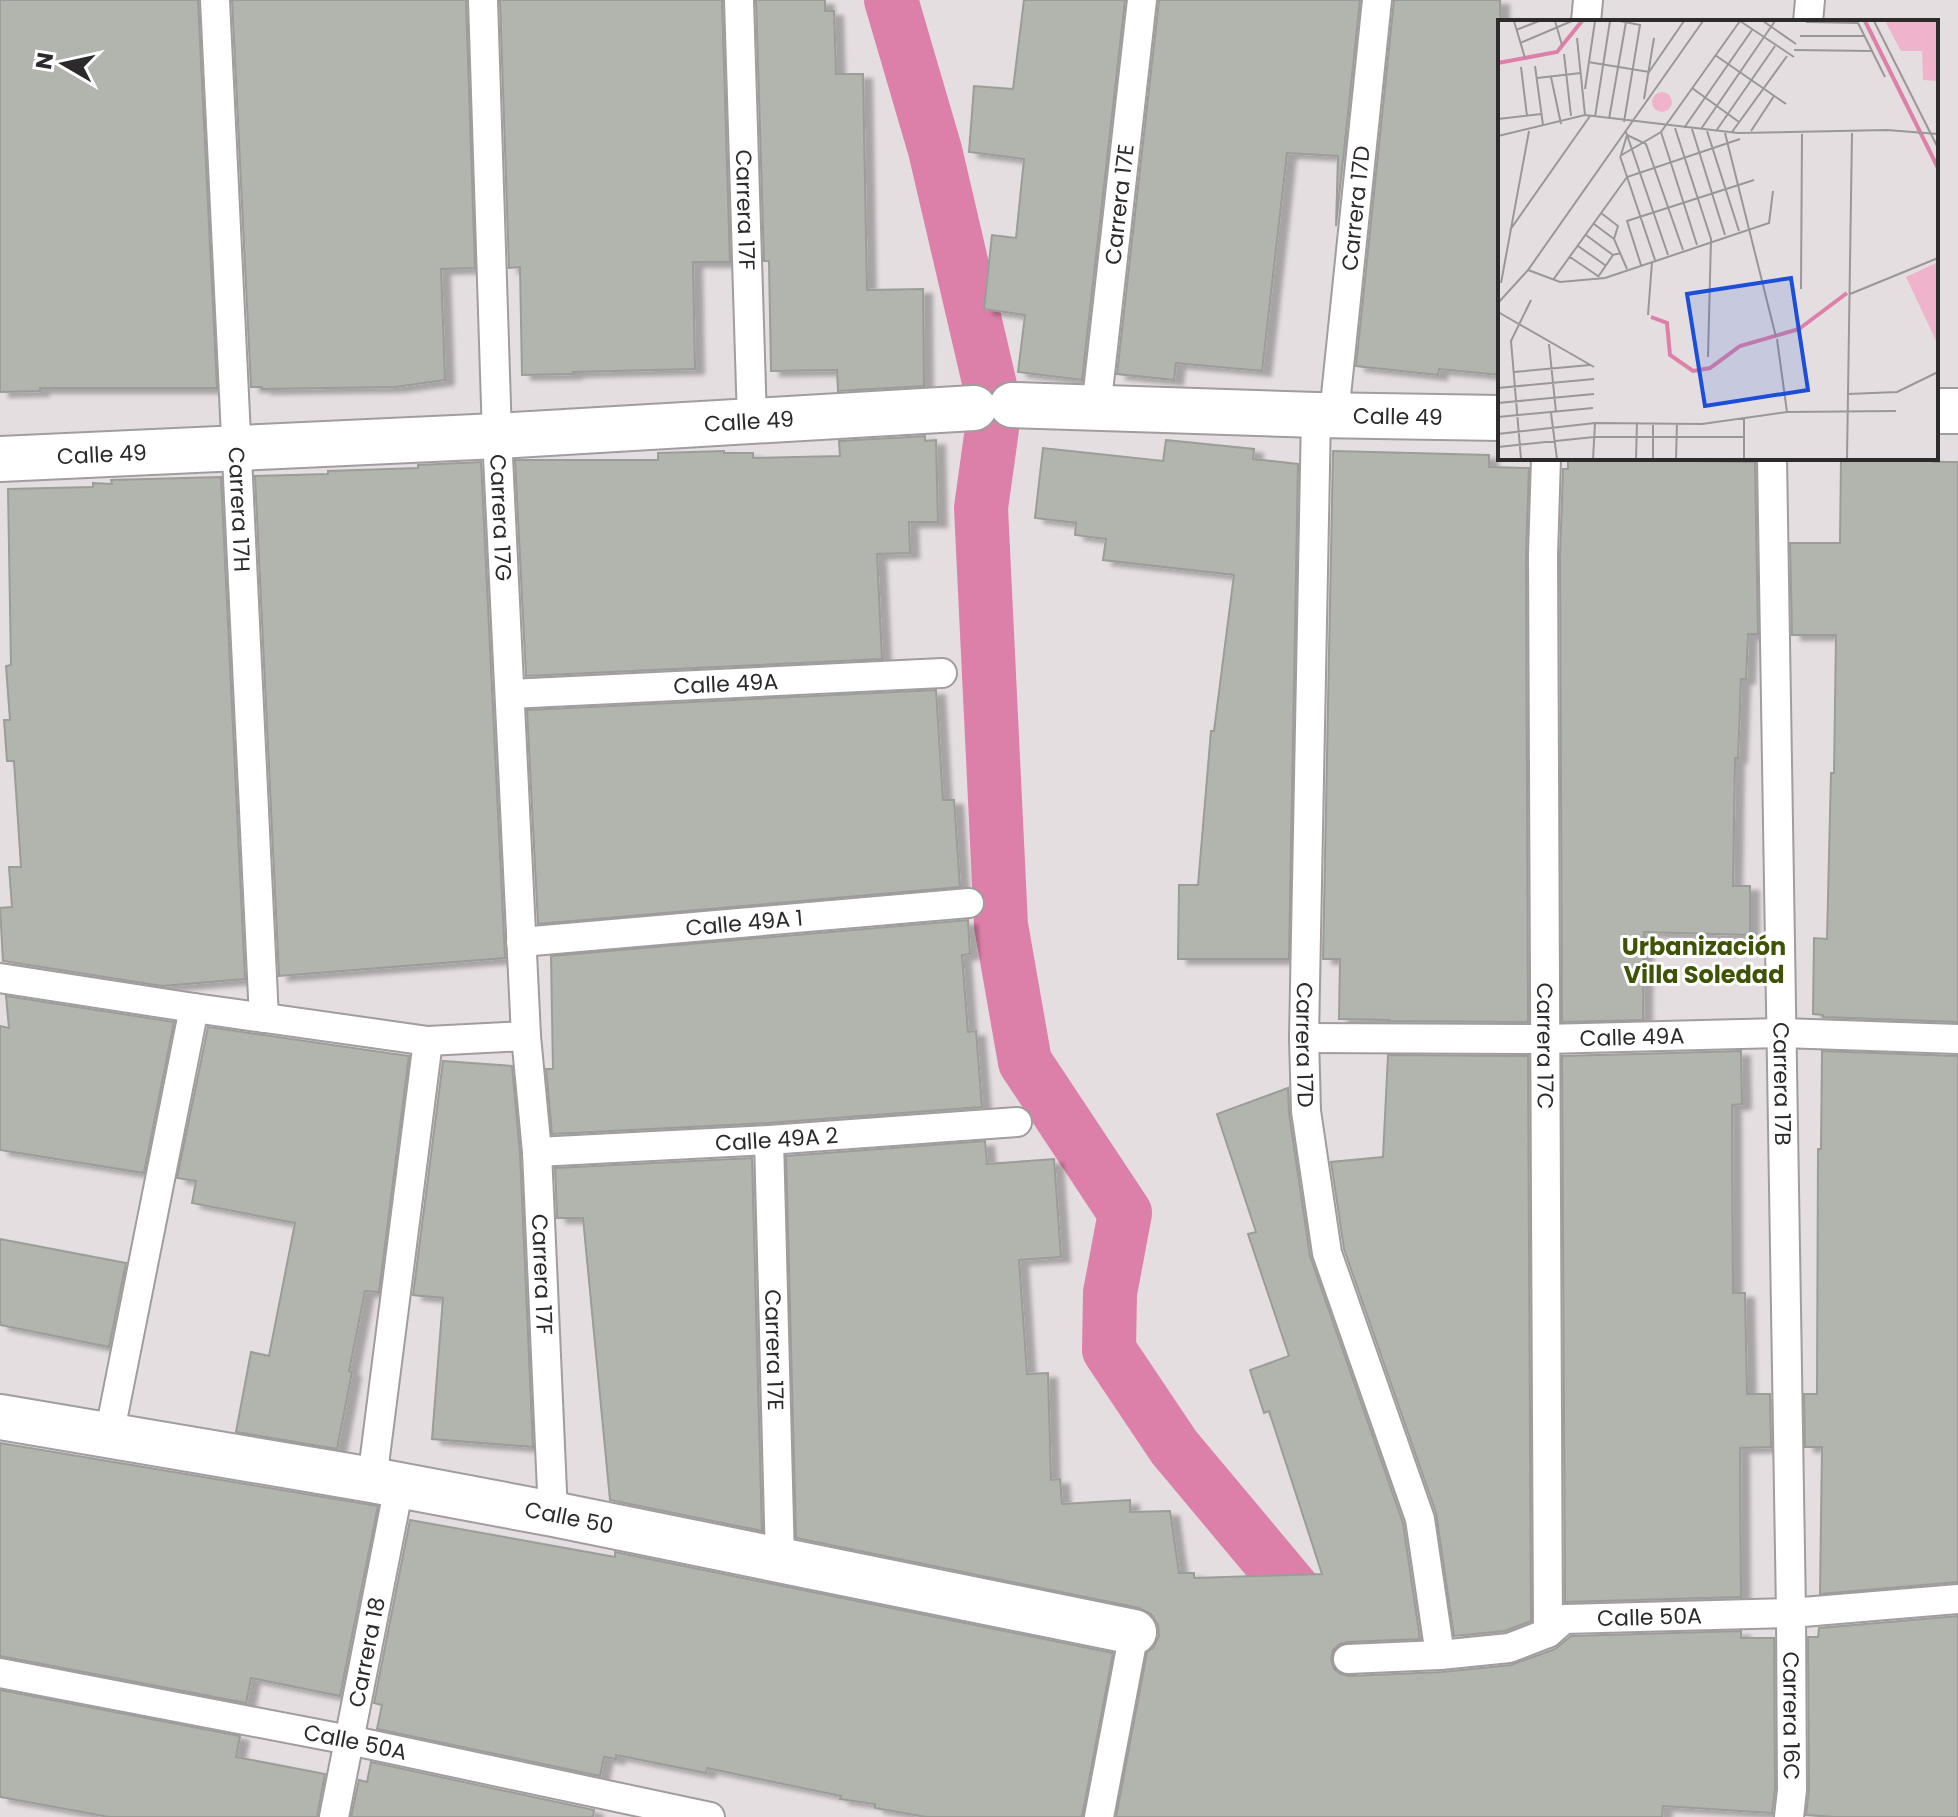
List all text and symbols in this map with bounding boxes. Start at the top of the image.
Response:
inset map [1498,20,1938,460]
north arrow [24,24,104,104]
text: N [28,50,61,72]
street label: Carrera 17E [1097,142,1142,266]
street label: Carrera 17D [1334,144,1378,272]
street label: Carrera 17F [728,149,762,271]
street label: Calle 49 [1353,401,1443,433]
street label: Calle 49 [703,404,795,440]
street label: Calle 49 [56,437,148,472]
street label: Carrera 17H [221,446,258,573]
street label: Carrera 17G [482,453,519,582]
street label: Calle 49A [673,666,779,702]
street label: Calle 49A 1 [684,903,804,944]
district label: Urbanización Villa Soledad [1622,930,1786,991]
street label: Carrera 17D [1288,982,1321,1108]
street label: Carrera 17C [1529,982,1561,1109]
street label: Calle 49A [1579,1020,1685,1054]
street label: Carrera 17B [1765,1022,1798,1146]
street label: Calle 49A 2 [714,1120,839,1159]
street label: Carrera 17F [524,1213,560,1336]
street label: Carrera 17E [757,1289,791,1411]
street label: Calle 50 [522,1494,616,1542]
street label: Carrera 18 [341,1594,393,1710]
street label: Calle 50A [1597,1600,1702,1634]
street label: Carrera 16C [1775,1651,1807,1780]
street label: Calle 50A [301,1717,410,1768]

